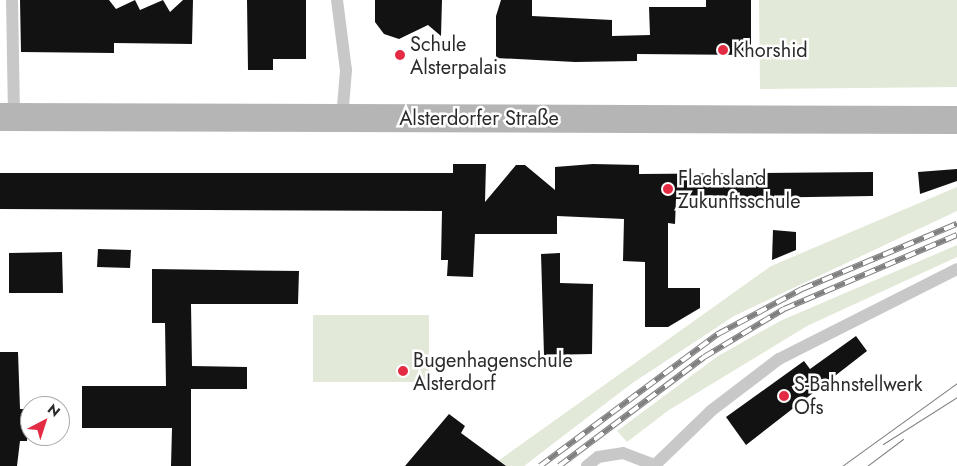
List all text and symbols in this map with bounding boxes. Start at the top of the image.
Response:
place label: Schule Alsterpalais [410,32,506,79]
place label: Khorshid [733,38,808,62]
marker: Khorshid [717,44,729,56]
marker: Schule Alsterpalais [394,49,406,61]
street label: Alsterdorfer Straße [399,106,559,130]
place label: Flachsland Zukunftsschule [678,166,800,213]
marker: Flachsland Zukunftsschule [662,183,674,195]
place label: Bugenhagenschule Alsterdorf [413,348,573,395]
marker: Bugenhagenschule Alsterdorf [397,365,409,377]
place label: S-Bahnstellwerk Ofs [794,372,923,419]
marker: S-Bahnstellwerk Ofs [778,390,790,402]
north arrow [20,396,70,446]
text: N [43,399,65,422]

